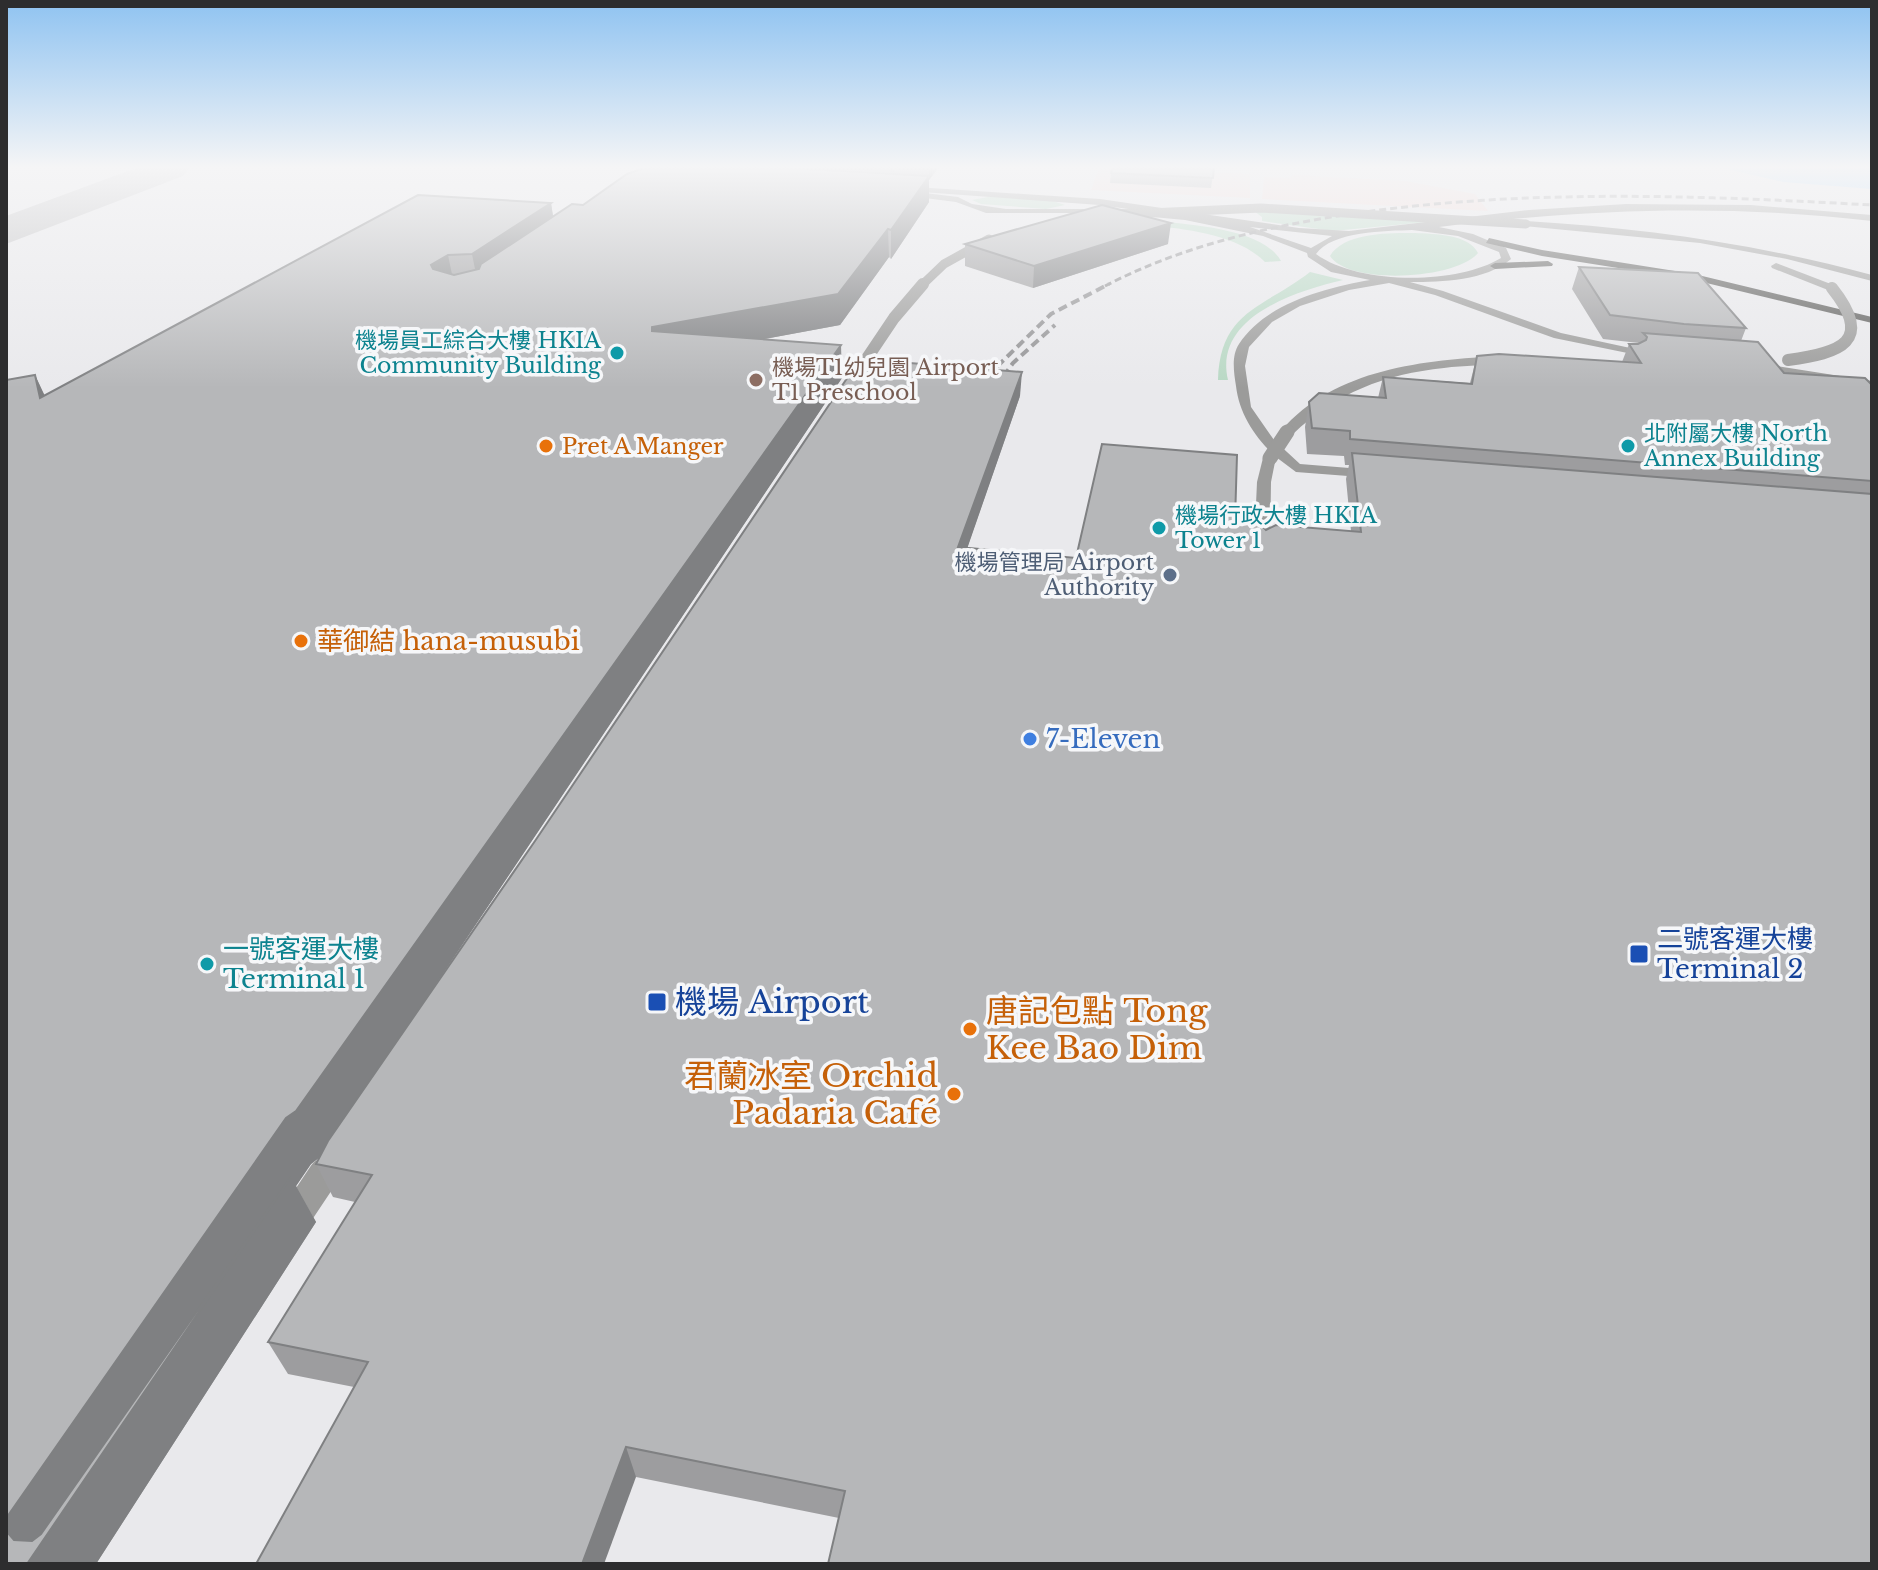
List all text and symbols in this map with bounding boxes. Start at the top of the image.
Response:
place label: 機場員工綜合大樓 HKIA Community Building [355,327,602,379]
marker: 機場員工綜合大樓 HKIA Community Building [608,344,626,362]
place label: 機場T1幼兒園 Airport T1 Preschool [772,354,1000,406]
marker: 機場T1幼兒園 Airport T1 Preschool [747,371,765,389]
place label: 北附屬大樓 North Annex Building [1643,420,1828,472]
place label: Pret A Manger [562,433,724,460]
marker: Pret A Manger [537,437,555,455]
marker: 北附屬大樓 North Annex Building [1619,437,1637,455]
place label: 機場行政大樓 HKIA Tower 1 [1175,502,1378,554]
marker: 機場行政大樓 HKIA Tower 1 [1150,519,1168,537]
place label: 機場管理局 Airport Authority [955,549,1155,601]
marker: 機場管理局 Airport Authority [1161,566,1179,584]
place label: 華御結 hana-musubi [317,625,580,657]
marker: 華御結 hana-musubi [292,632,310,650]
place label: 7-Eleven [1046,723,1160,755]
marker: 7-Eleven [1021,730,1039,748]
place label: 二號客運大樓 Terminal 2 [1657,923,1813,985]
place label: 一號客運大樓 Terminal 1 [223,933,379,995]
marker: 二號客運大樓 Terminal 2 [1628,943,1650,965]
marker: 一號客運大樓 Terminal 1 [198,955,216,973]
place label: 機場 Airport [675,982,869,1022]
marker: 機場 Airport [646,991,668,1013]
place label: 唐記包點 Tong Kee Bao Dim [986,991,1208,1068]
marker: 唐記包點 Tong Kee Bao Dim [961,1020,979,1038]
place label: 君蘭冰室 Orchid Padaria Café [684,1056,938,1133]
marker: 君蘭冰室 Orchid Padaria Café [945,1085,963,1103]

